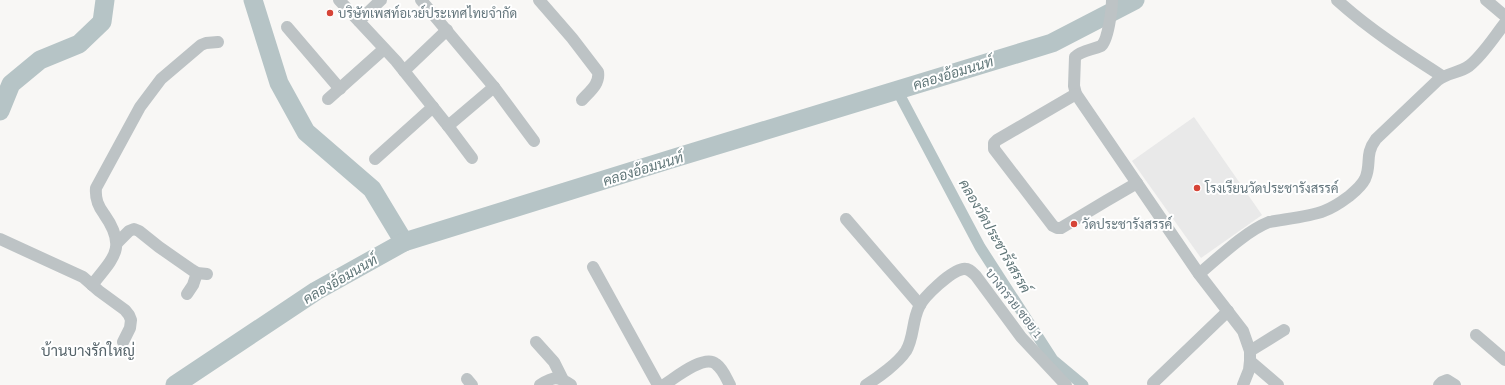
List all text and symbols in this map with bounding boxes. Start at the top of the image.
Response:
place label: บริษัทเพสท์อเวย์ประเทศไทยจำกัด [338,4,517,21]
marker: บริษัทเพสท์อเวย์ประเทศไทยจำกัด [325,8,335,18]
water label: คลองอ้อมนนท์ [911,52,997,93]
water label: คลองอ้อมนนท์ [601,148,687,189]
water label: คลองวัดประชารังสรรค์ [956,176,1036,297]
place label: โรงเรียนวัดประชารังสรรค์ [1204,179,1339,196]
marker: โรงเรียนวัดประชารังสรรค์ [1192,183,1202,193]
place label: วัดประชารังสรรค์ [1082,215,1172,232]
marker: วัดประชารังสรรค์ [1069,219,1079,229]
water label: คลองอ้อมนนท์ [299,249,382,307]
street label: บางกรวย ซอย 1 [982,265,1046,341]
district label: บ้านบางรักใหญ่ [41,341,135,360]

